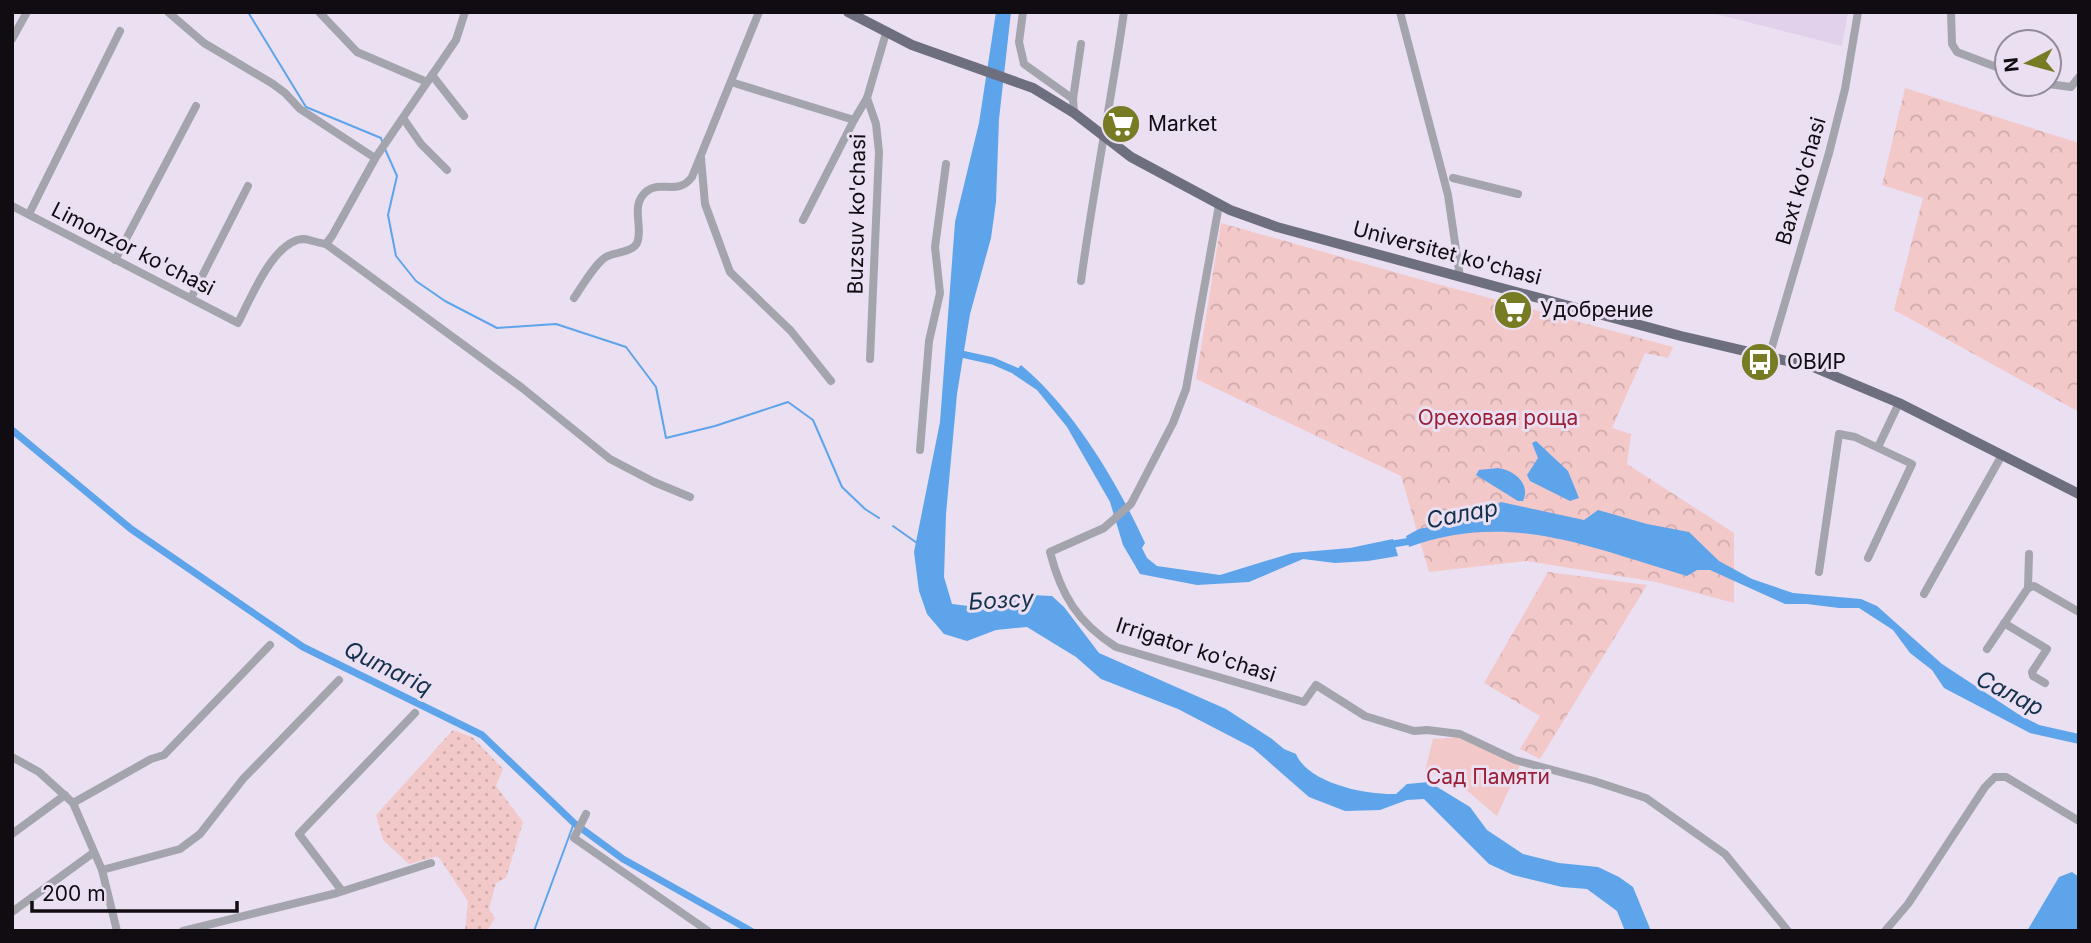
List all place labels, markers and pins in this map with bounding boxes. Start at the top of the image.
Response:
supermarket icon: Market [1100,103,1142,145]
place label: Market [1148,111,1217,136]
supermarket icon: Удобрение [1492,289,1534,331]
place label: Удобрение [1540,297,1654,322]
bus stop icon: ОВИР [1739,341,1781,383]
place label: ОВИР [1787,349,1846,374]

